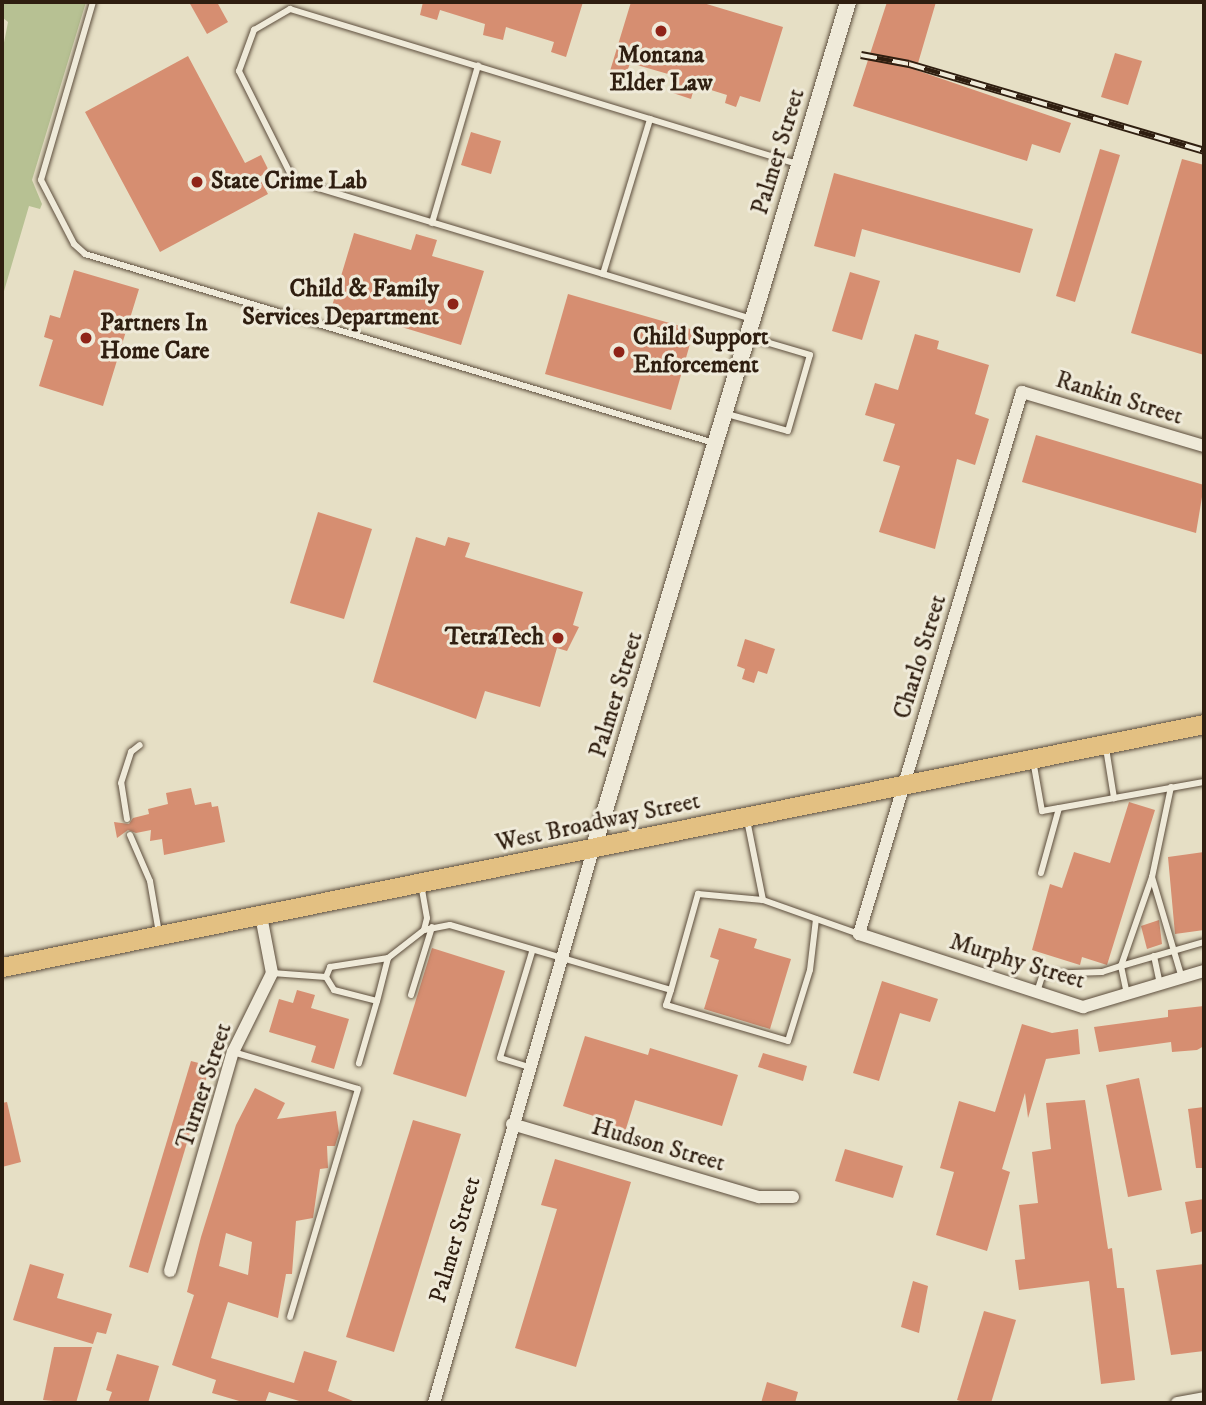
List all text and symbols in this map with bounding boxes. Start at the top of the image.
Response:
marker: Montana Elder Law [653,23,669,39]
place label: Montana Elder Law [610,42,712,98]
street label: Palmer Street [746,86,812,218]
place label: State Crime Lab [211,168,367,196]
marker: State Crime Lab [189,174,205,190]
place label: Child & Family Services Department [242,276,439,332]
marker: Child & Family Services Department [445,296,461,312]
place label: Partners In Home Care [100,310,210,366]
place label: Child Support Enforcement [633,324,769,380]
marker: Partners In Home Care [78,330,94,346]
marker: Child Support Enforcement [611,344,627,360]
street label: Rankin Street [1052,366,1186,432]
street label: Charlo Street [888,591,954,723]
place label: TetraTech [445,624,544,652]
street label: Palmer Street [584,629,650,761]
marker: TetraTech [550,630,566,646]
street label: West Broadway Street [493,787,703,859]
street label: Murphy Street [946,928,1088,996]
street label: Turner Street [171,1020,239,1152]
street label: Hudson Street [588,1113,728,1179]
street label: Palmer Street [424,1174,488,1306]

